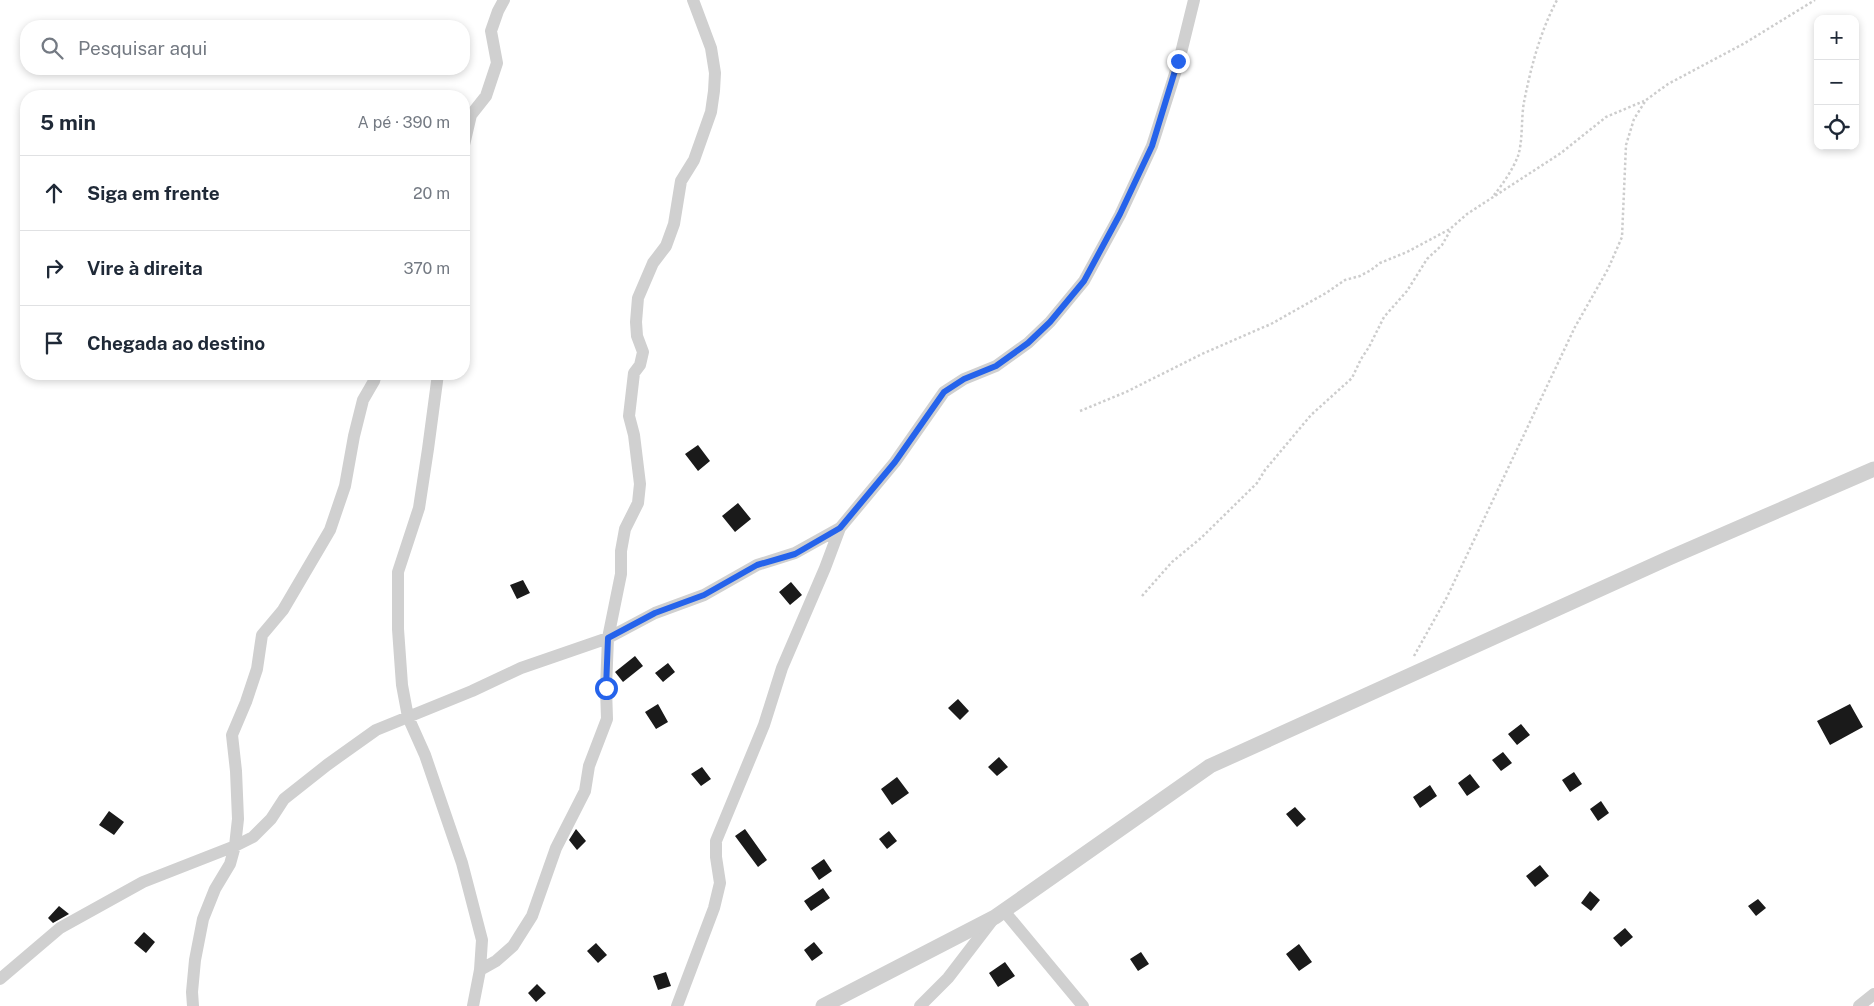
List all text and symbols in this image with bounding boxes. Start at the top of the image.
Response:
map controls [1814,15,1859,150]
button: + [1814,15,1859,60]
search box [20,20,470,75]
icon: search [38,34,66,62]
text: Pesquisar aqui [78,37,207,59]
route end [1167,50,1190,73]
button: − [1814,60,1859,105]
button: locate [1814,105,1859,150]
text: 5 min [40,110,96,135]
text: A pé · 390 m [358,113,450,132]
icon: ahead [40,179,68,207]
text: Siga em frente [87,182,220,204]
text: 20 m [413,184,450,203]
icon: right [40,254,68,282]
text: Vire à direita [87,257,203,279]
text: 370 m [403,259,450,278]
icon: arrive [40,329,68,357]
text: Chegada ao destino [87,332,265,354]
route start [595,677,618,700]

